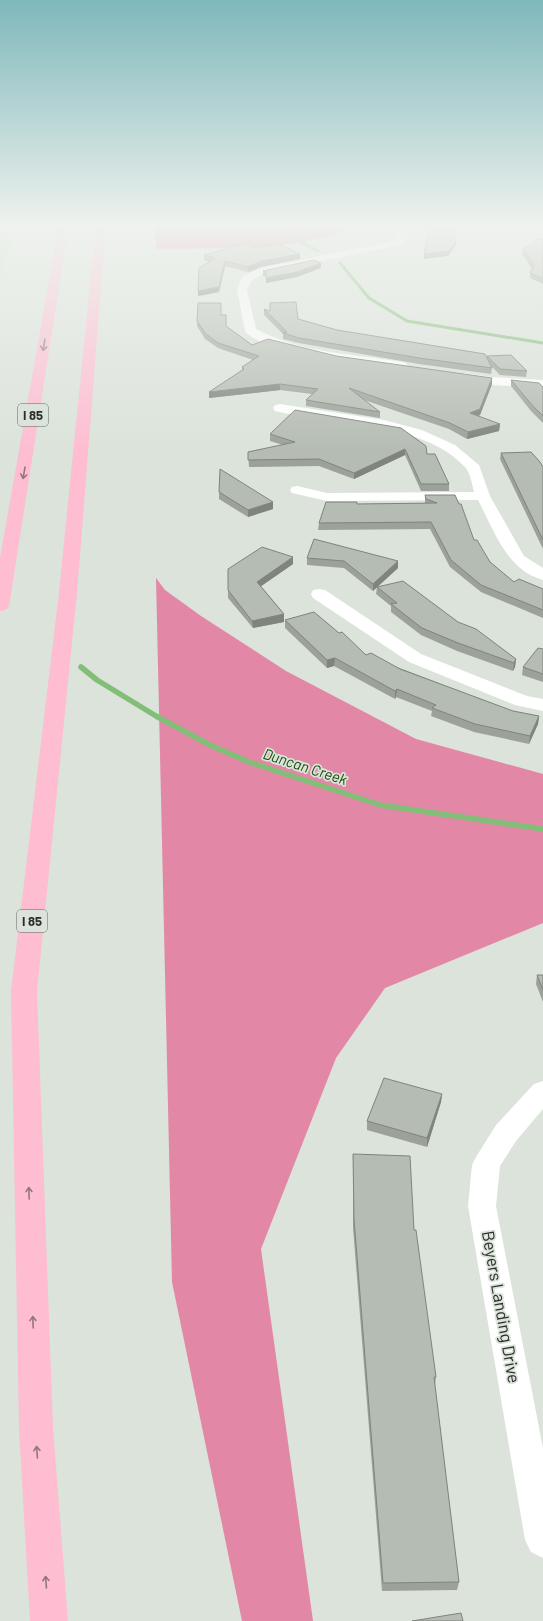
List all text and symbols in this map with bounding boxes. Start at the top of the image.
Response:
one-way arrow [40,338,48,351]
road number: I 85 [18,404,48,426]
one-way arrow [19,467,27,480]
water label: Duncan Creek [261,744,350,788]
road number: I 85 [17,910,47,932]
one-way arrow [25,1187,33,1200]
street label: Beyers Landing Drive [479,1229,525,1385]
one-way arrow [29,1316,37,1329]
one-way arrow [34,1446,41,1459]
one-way arrow [43,1576,50,1589]

